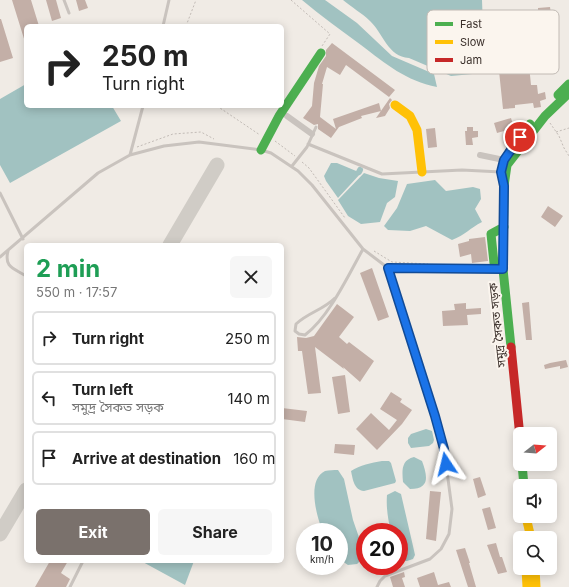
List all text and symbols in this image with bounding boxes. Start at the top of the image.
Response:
legend [427,10,559,74]
text: Fast [460,17,482,31]
text: Slow [460,35,485,49]
text: 250 m [102,39,189,73]
icon: right [36,40,88,92]
text: Jam [460,53,482,67]
text: Turn right [102,73,185,94]
pin [503,120,537,154]
icon: arrive [509,126,531,148]
text: 2 min [36,254,100,283]
button: close [230,256,272,298]
street label: সমুদ্র সৈকত সড়ক [485,282,510,369]
text: 550 m · 17:57 [36,284,117,300]
icon: right [38,327,60,349]
text: Turn right [72,329,144,348]
text: 250 m [225,329,270,348]
text: Turn left [72,380,133,399]
icon: left [38,387,60,409]
text: 140 m [227,389,270,408]
text: সমুদ্র সৈকত সড়ক [72,399,164,415]
north arrow [513,427,557,471]
map controls [513,427,557,575]
position arrow [425,443,467,485]
icon: arrive [38,447,60,469]
text: Arrive at destination [72,449,221,468]
text: 160 m [233,449,275,468]
button: sound [513,479,557,523]
button: Exit [36,509,150,555]
button: Share [158,509,272,555]
speed limit sign: 20 [356,523,408,575]
button: search [513,531,557,575]
text: 10 [311,532,333,556]
text: km/h [310,553,334,565]

